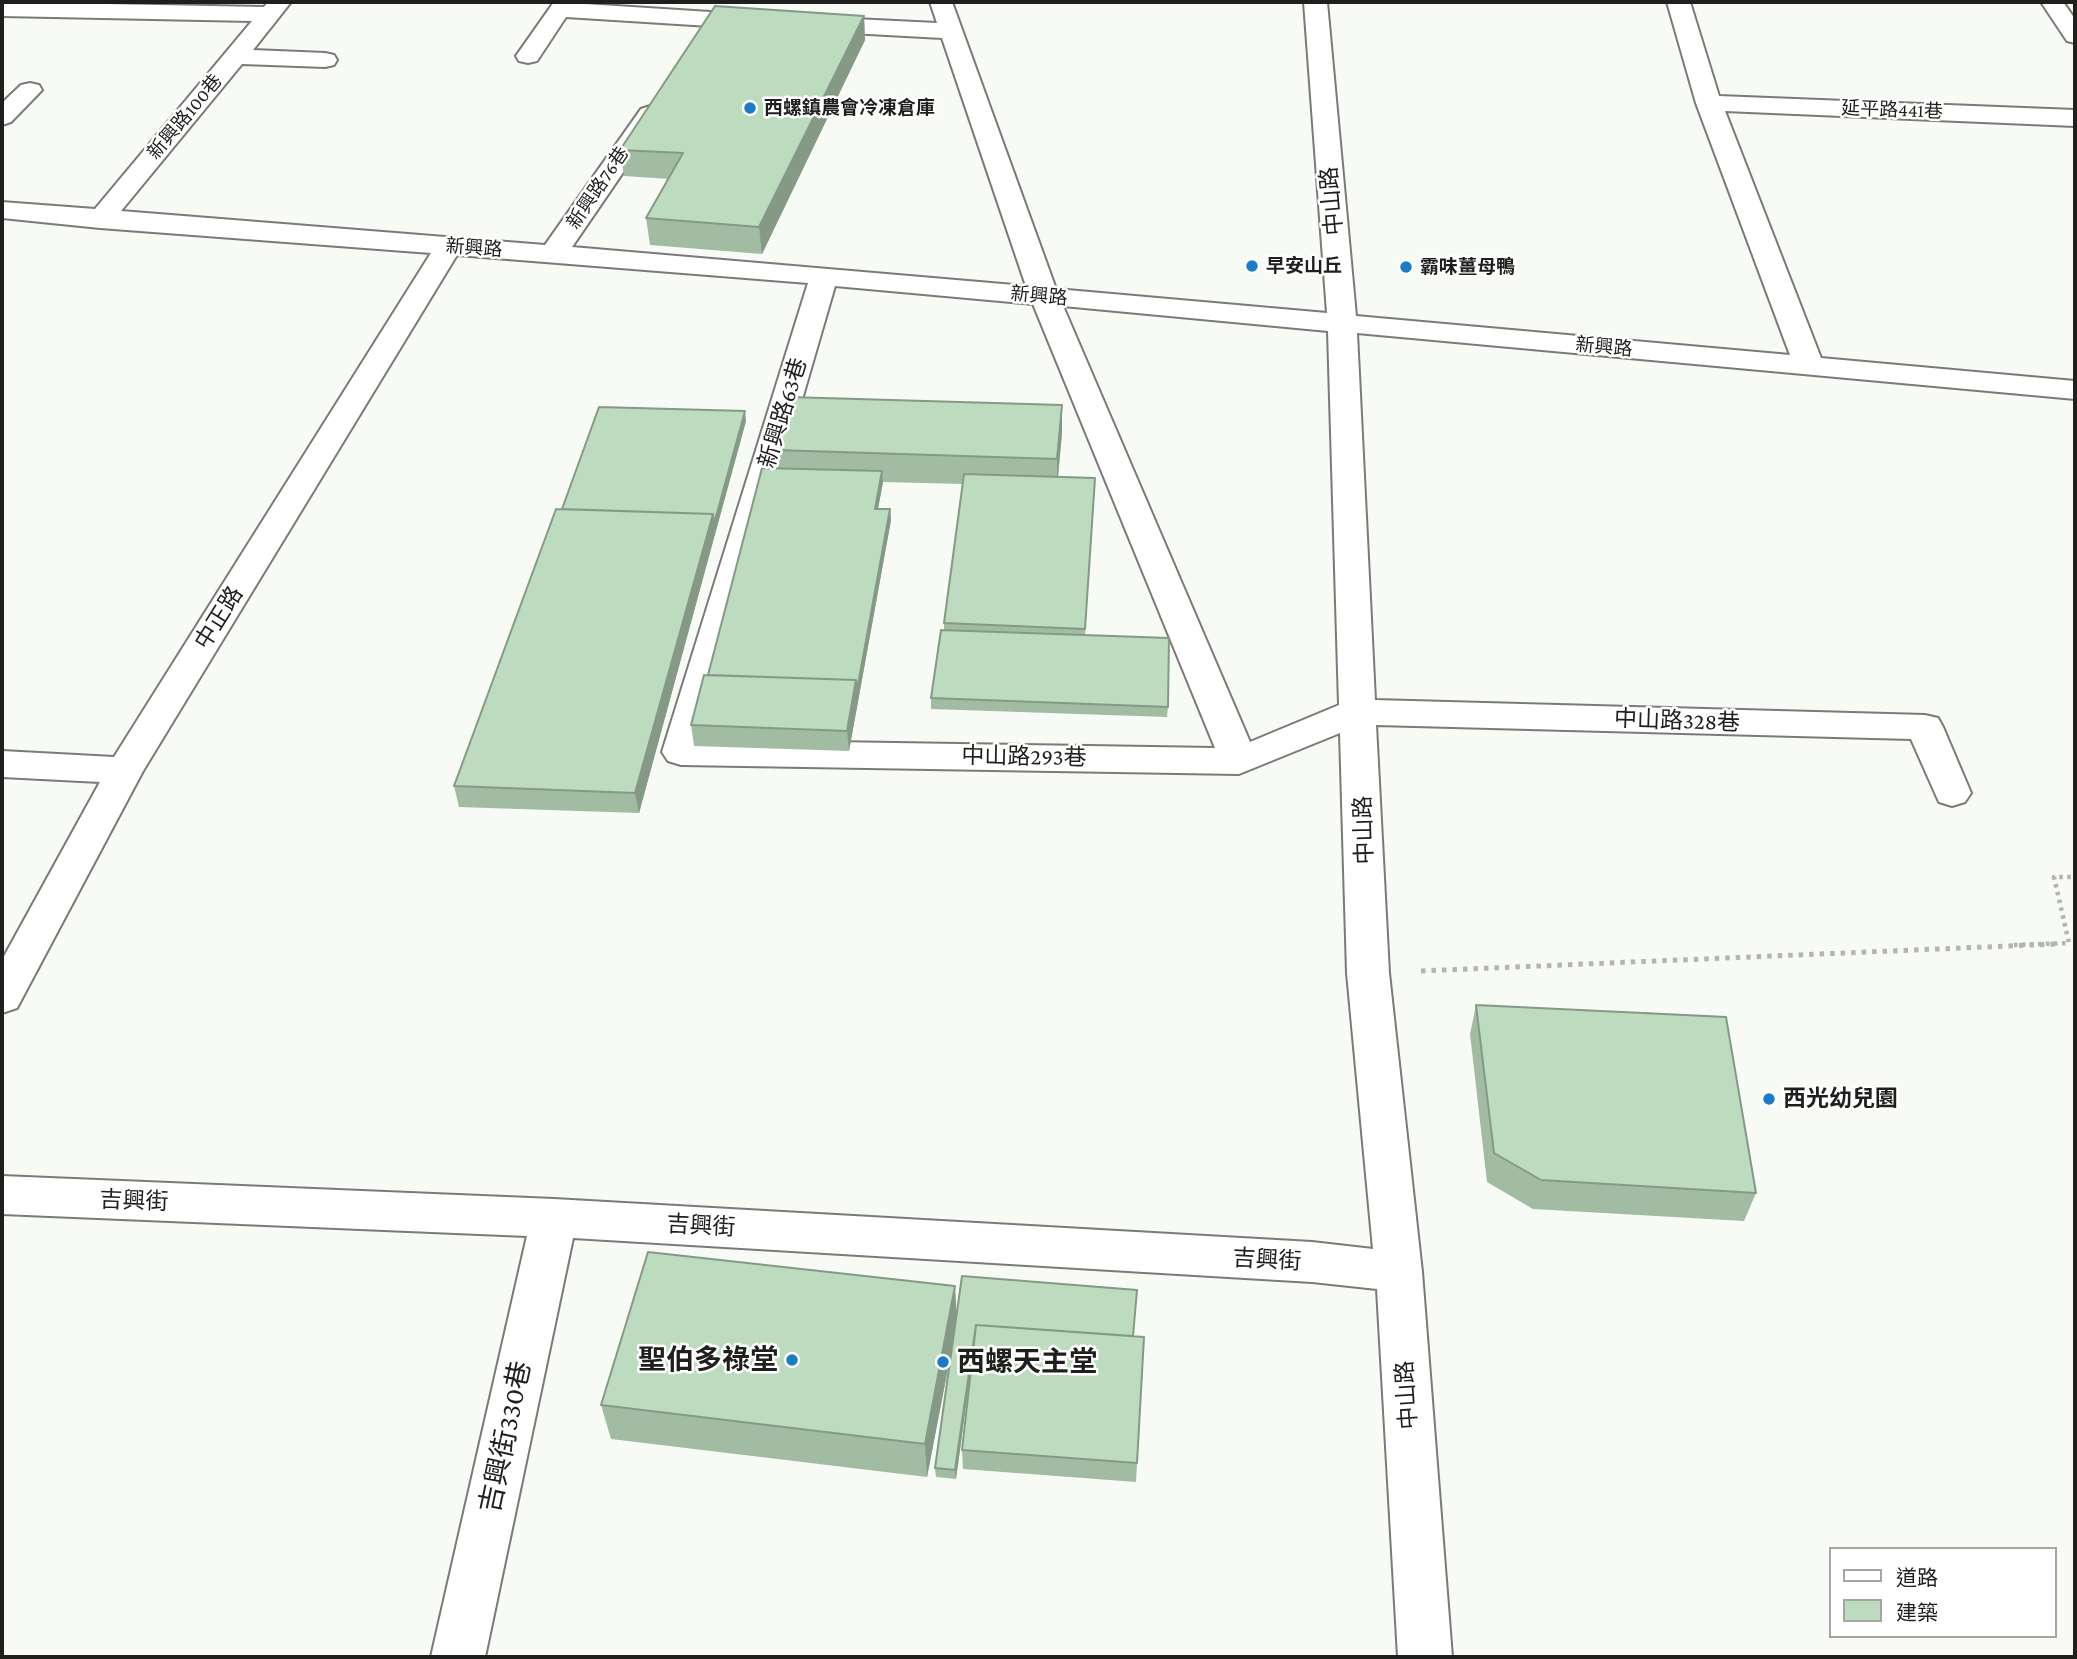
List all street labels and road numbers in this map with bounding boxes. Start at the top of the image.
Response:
street label: 新興路100巷 [143,70,227,164]
street label: 延平路441巷 [1841,97,1943,123]
street label: 新興路76巷 [562,143,634,233]
street label: 中山路 [1315,165,1349,237]
street label: 新興路 [445,235,503,261]
street label: 新興路 [1010,282,1068,310]
street label: 新興路 [1575,333,1633,361]
street label: 新興路63巷 [753,355,813,471]
street label: 中正路 [189,581,249,655]
street label: 中山路328巷 [1613,705,1741,737]
street label: 中山路293巷 [961,742,1087,772]
street label: 中山路 [1349,795,1379,865]
street label: 吉興街 [99,1186,169,1216]
street label: 吉興街 [666,1210,736,1242]
street label: 吉興街 [1232,1244,1302,1276]
street label: 吉興街330巷 [474,1358,538,1516]
street label: 中山路 [1391,1360,1423,1430]

